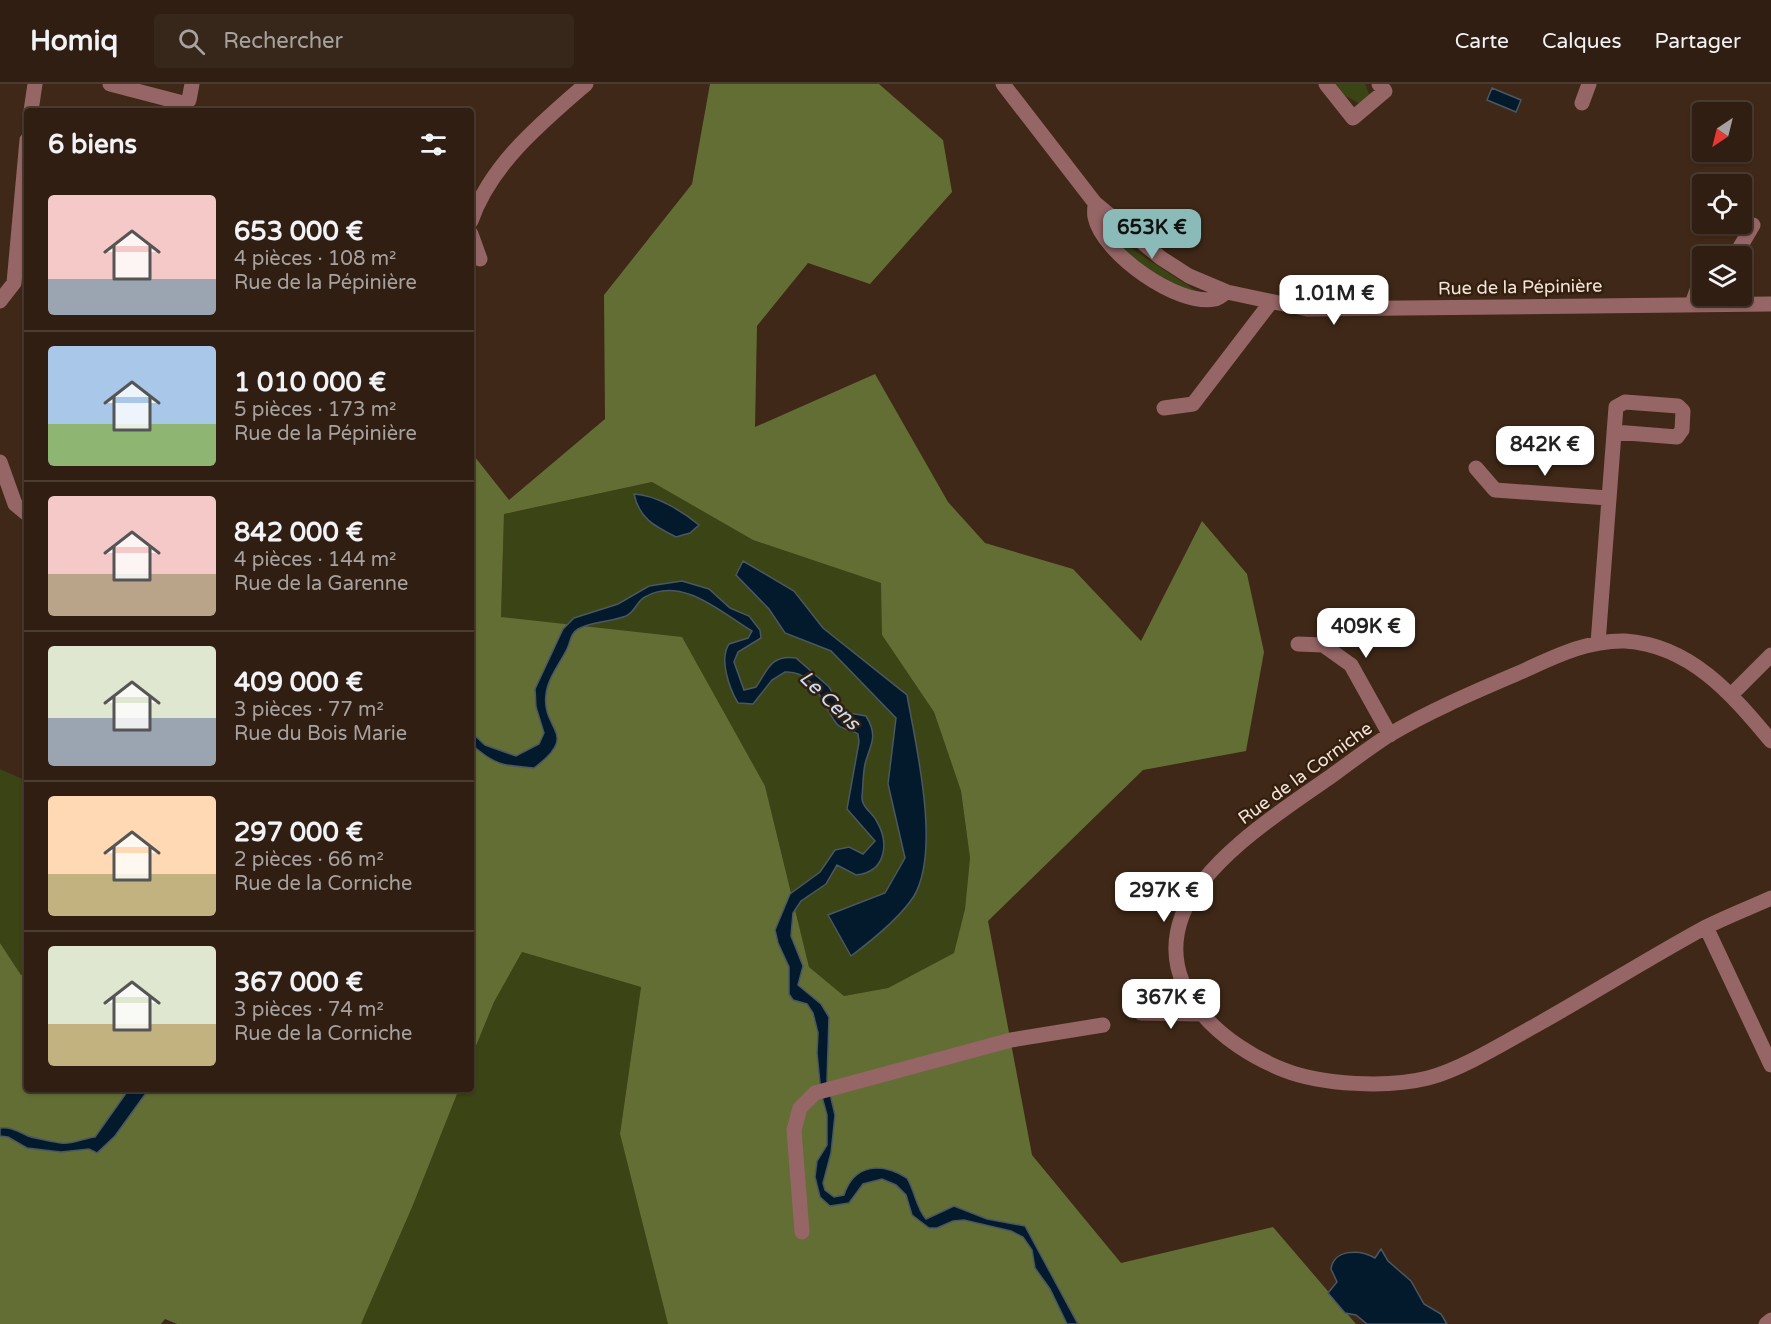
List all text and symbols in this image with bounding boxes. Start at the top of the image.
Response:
search box [154,14,574,68]
text: Homiq [30,24,118,58]
icon: search [175,25,208,58]
text: Rechercher [223,28,343,54]
text: Carte [1455,29,1509,54]
text: Calques [1542,29,1622,54]
text: Partager [1655,29,1741,54]
north arrow [1692,102,1752,162]
map controls [1692,102,1752,306]
icon: filters [417,128,450,161]
text: 6 biens [48,129,137,160]
button: locate [1692,174,1752,234]
pin: 653K € [1103,209,1201,260]
text: 653 000 € [234,216,363,247]
text: 653K € [1117,216,1187,240]
icon: home [96,219,168,291]
button: layers [1692,246,1752,306]
text: 4 pièces · 108 m² [234,247,396,271]
text: Rue de la Pépinière [234,271,417,295]
pin: 1.01M € [1279,275,1389,326]
street label: Rue de la Pépinière [1438,275,1602,299]
text: 1.01M € [1293,282,1375,306]
text: 1 010 000 € [234,367,386,398]
icon: home [96,370,168,442]
text: 5 pièces · 173 m² [234,398,396,422]
text: Rue de la Pépinière [234,422,417,446]
pin: 842K € [1496,426,1594,477]
text: 842K € [1510,433,1580,457]
text: 842 000 € [234,517,363,548]
icon: home [96,520,168,592]
text: 4 pièces · 144 m² [234,548,396,572]
text: Rue de la Garenne [234,572,408,596]
pin: 409K € [1317,608,1415,659]
text: 409K € [1331,615,1401,639]
water label: Le Cens [794,666,866,736]
text: 409 000 € [234,667,363,698]
icon: home [96,670,168,742]
text: 3 pièces · 77 m² [234,698,384,722]
street label: Rue de la Corniche [1234,717,1376,829]
text: Rue du Bois Marie [234,722,407,746]
text: 297 000 € [234,817,363,848]
icon: home [96,820,168,892]
text: 2 pièces · 66 m² [234,848,384,872]
text: Rue de la Corniche [234,872,412,896]
pin: 297K € [1115,872,1213,923]
text: 297K € [1129,879,1199,903]
text: 367 000 € [234,967,363,998]
icon: home [96,970,168,1042]
pin: 367K € [1122,979,1220,1030]
text: 367K € [1136,986,1206,1010]
text: 3 pièces · 74 m² [234,998,384,1022]
text: Rue de la Corniche [234,1022,412,1046]

